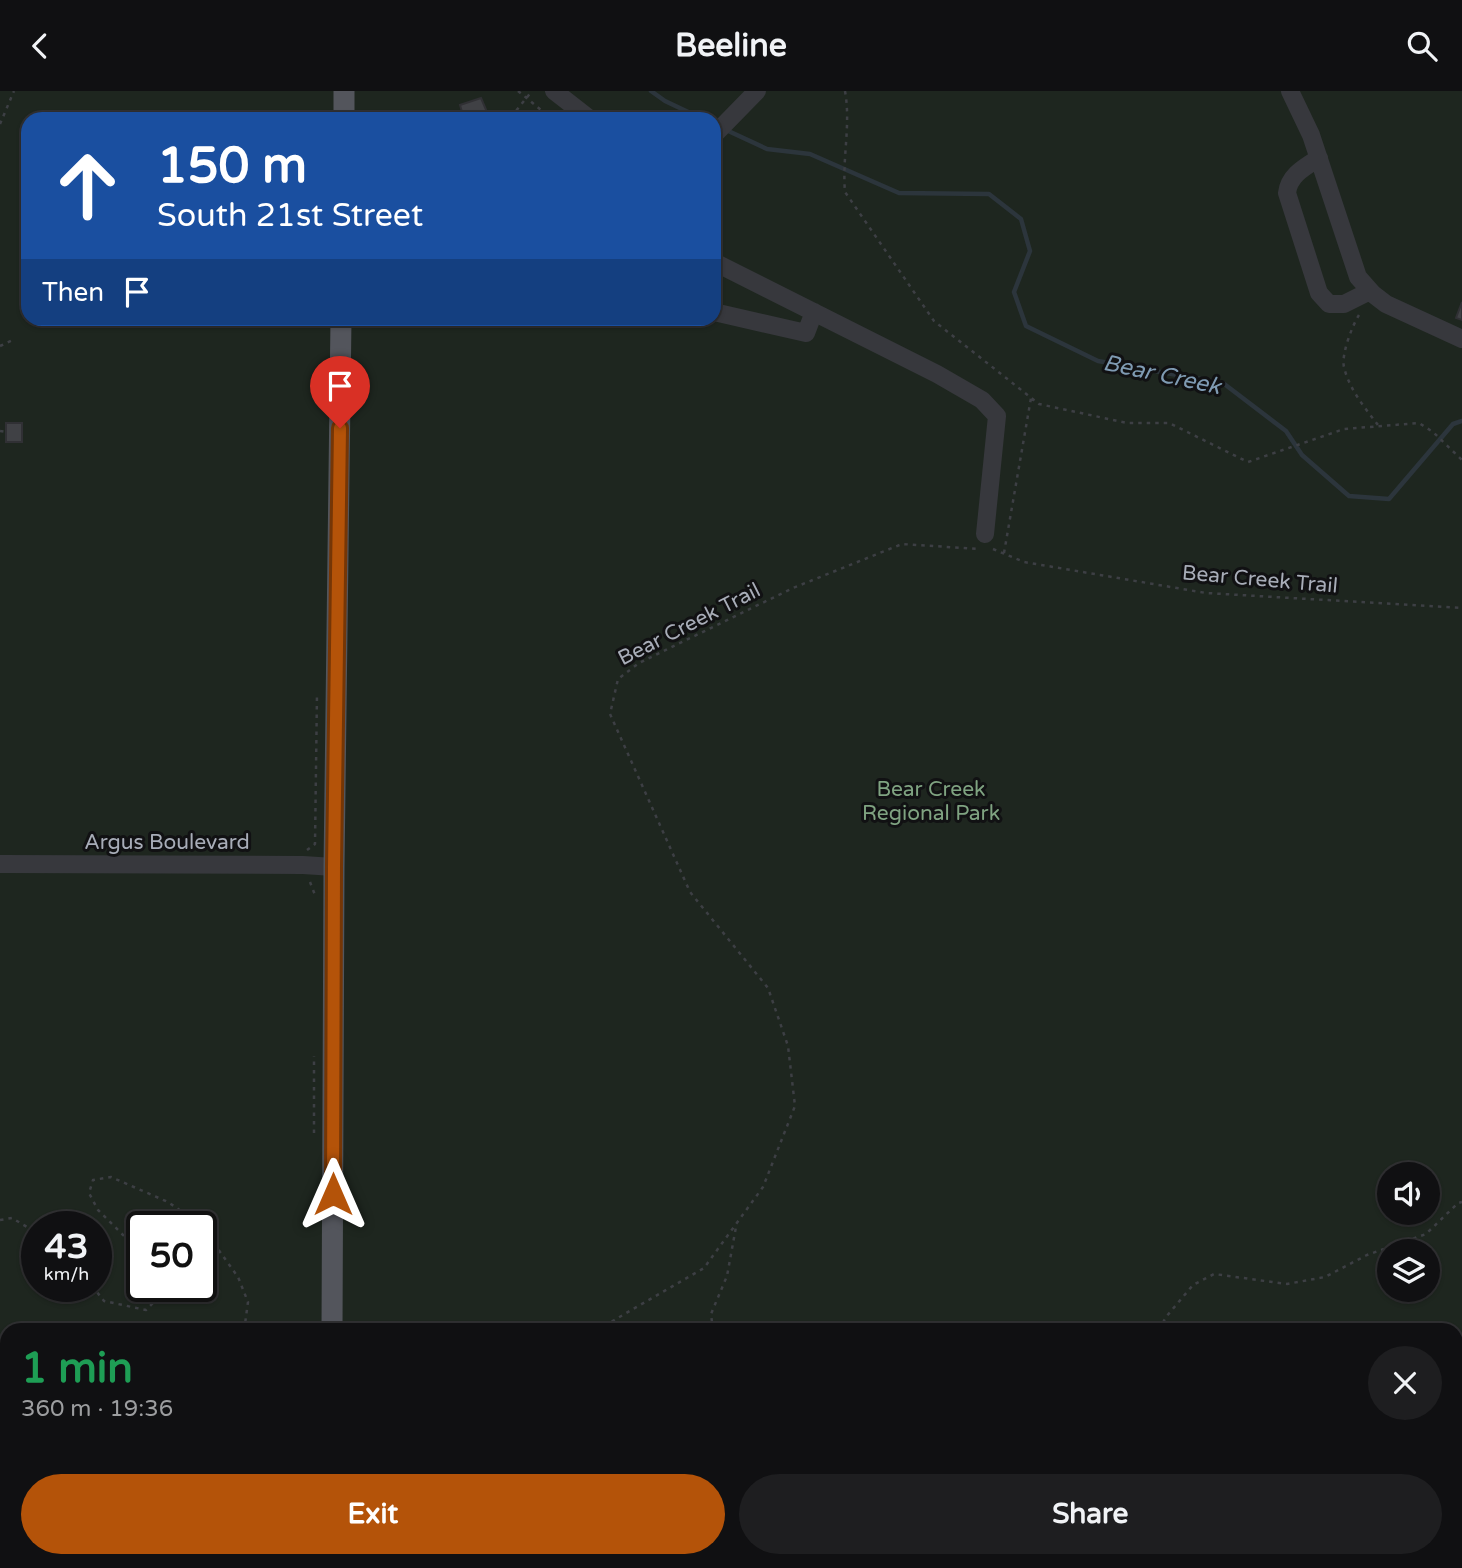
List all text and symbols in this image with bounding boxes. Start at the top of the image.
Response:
icon: back [21,27,59,65]
text: Beeline [675,27,787,65]
icon: search [1403,27,1441,65]
text: 150 m [157,137,307,196]
icon: ahead [42,140,133,231]
text: South 21st Street [157,197,423,235]
icon: arrive [118,273,156,311]
text: Then [42,277,104,308]
water label: Bear Creek [1100,349,1225,401]
pin [310,356,370,428]
icon: arrive [321,367,359,405]
street label: Bear Creek Trail [1181,560,1339,599]
street label: Bear Creek Trail [614,578,765,671]
park label: Bear Creek Regional Park [862,777,1000,826]
street label: Argus Boulevard [84,830,250,855]
position arrow [296,1157,370,1231]
map controls [1377,1162,1440,1302]
button: sound [1377,1162,1440,1225]
speed limit sign: 50 [126,1211,217,1302]
text: 43 [45,1226,88,1268]
button: layers [1377,1239,1440,1302]
text: km/h [44,1263,89,1285]
text: 1 min [21,1343,133,1394]
button: close [1368,1346,1442,1420]
text: 360 m · 19:36 [21,1395,173,1423]
button: Exit [21,1474,725,1554]
button: Share [739,1474,1442,1554]

